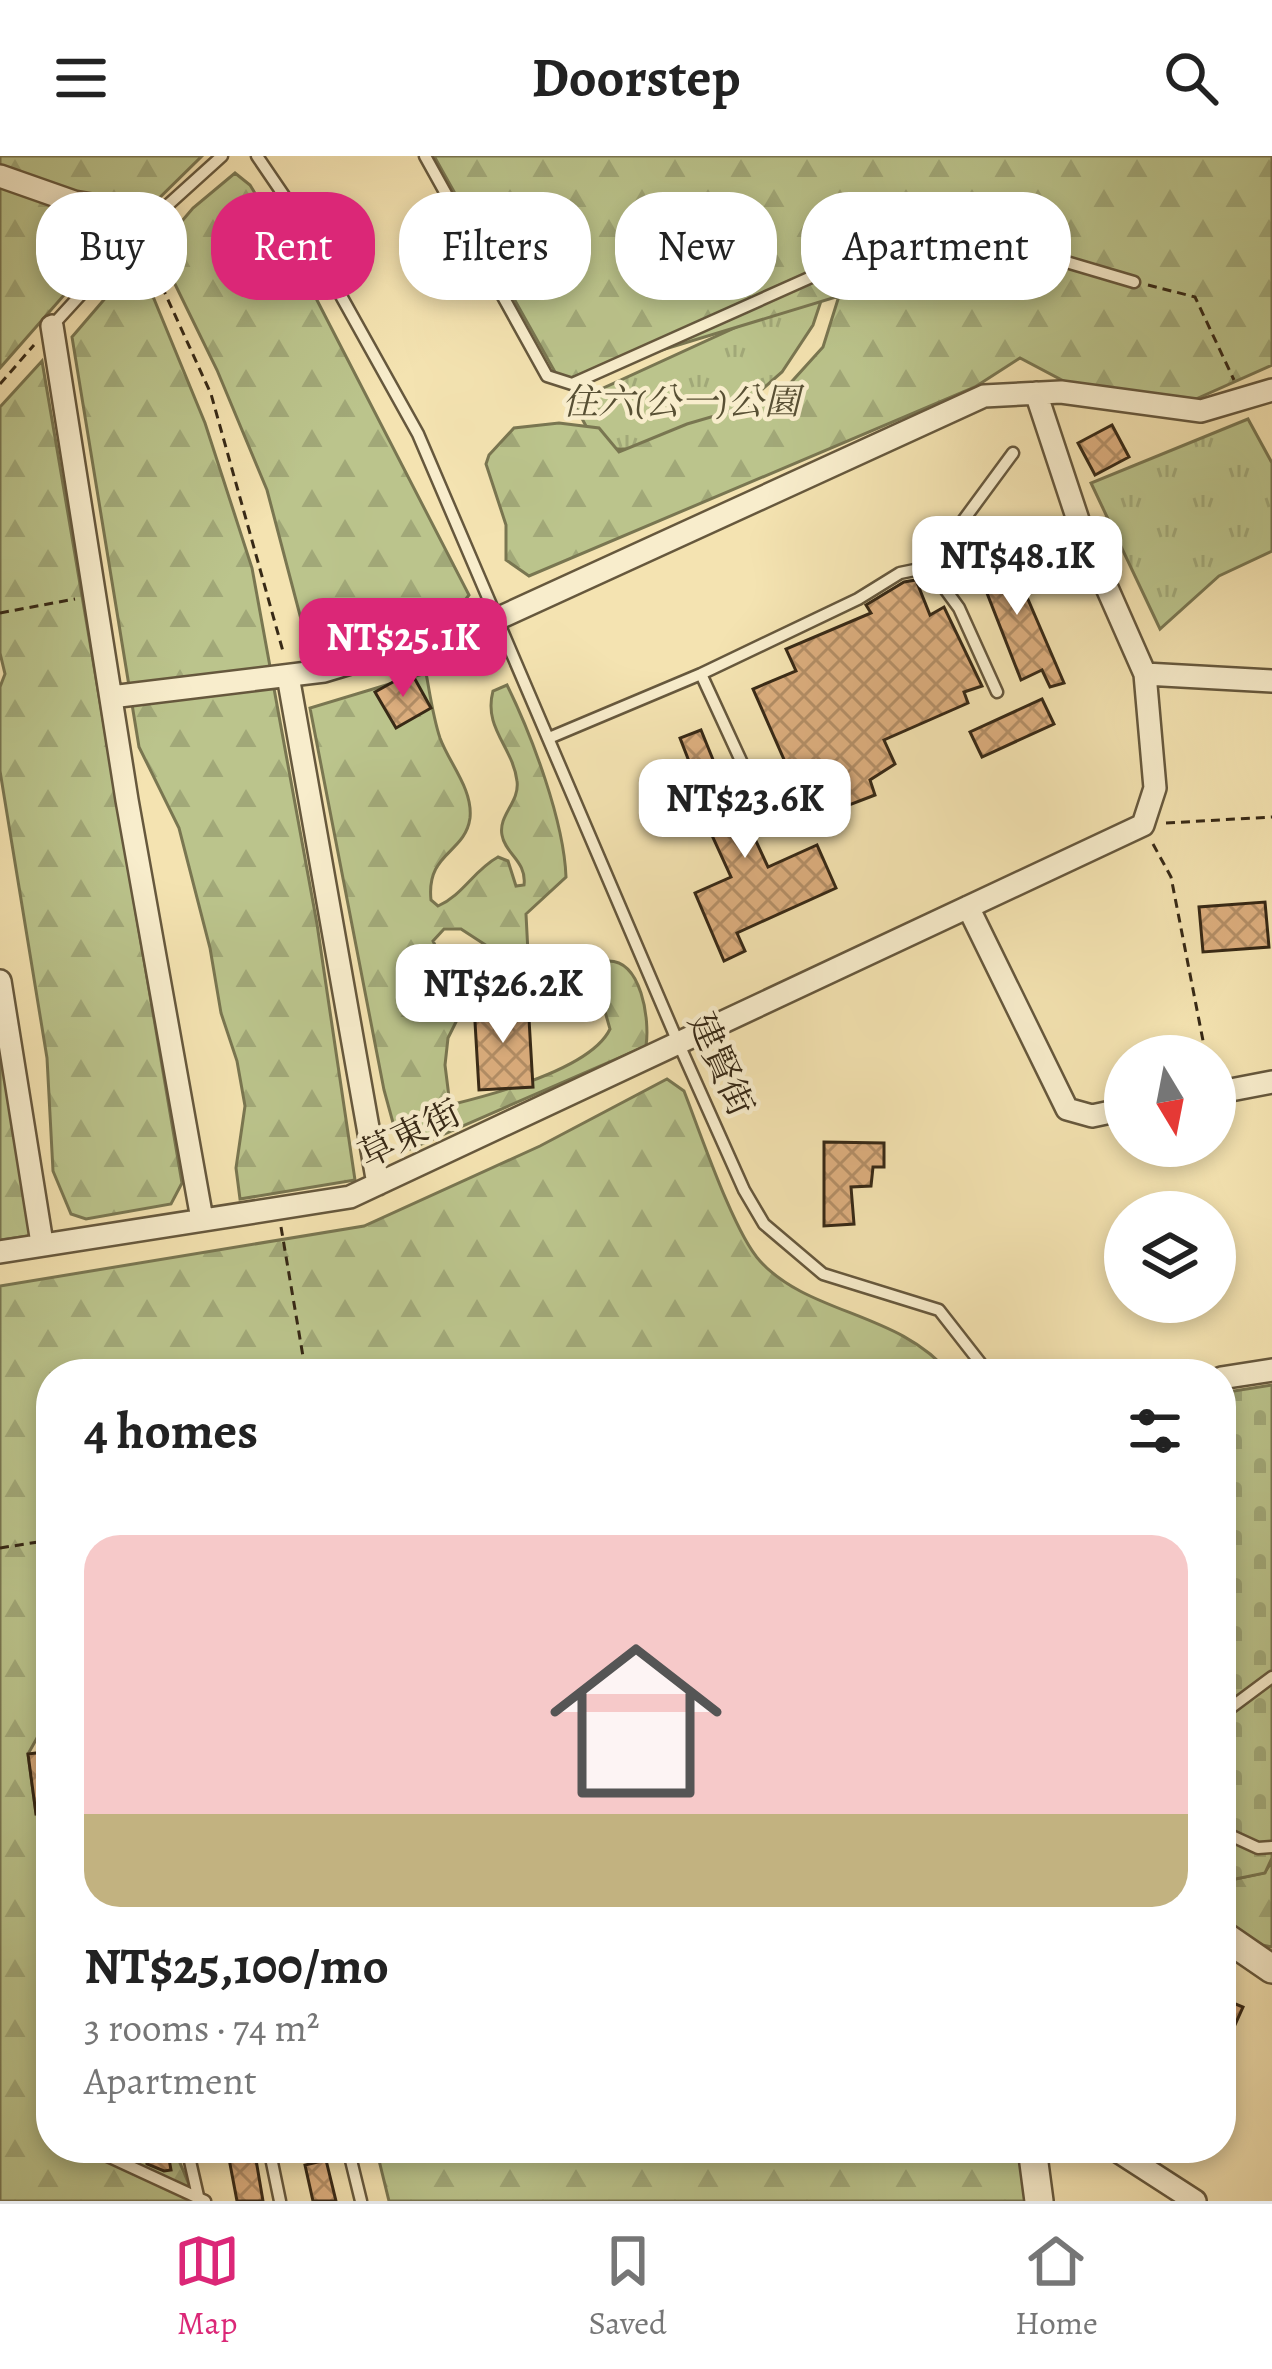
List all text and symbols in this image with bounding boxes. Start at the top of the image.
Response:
text: Doorstep [531,41,741,115]
icon: menu [48,45,114,111]
icon: search [1158,45,1224,111]
chip: Buy [36,192,187,300]
chip: Rent [211,192,375,300]
chip: Filters [399,192,591,300]
chip: New [615,192,777,300]
chip: Apartment [801,192,1071,300]
park label: 住六(公一)公園 [562,377,805,426]
pin: NT$48.1K [893,516,1141,618]
text: NT$48.1K [939,528,1095,581]
pin: NT$25.1K [279,598,527,700]
text: NT$25.1K [326,610,480,663]
pin: NT$23.6K [621,759,869,861]
text: NT$23.6K [666,771,824,824]
pin: NT$26.2K [379,944,627,1046]
text: NT$26.2K [423,956,583,1009]
street label: 建賢街 [677,1005,766,1124]
north arrow [1104,1035,1236,1167]
map controls [1104,1035,1236,1323]
street label: 草東街 [350,1088,469,1179]
button: layers [1104,1191,1236,1323]
text: 4 homes [84,1396,258,1466]
icon: filters [1122,1398,1188,1464]
icon: home [528,1613,744,1829]
text: NT$25,100/mo [84,1931,389,2001]
text: 3 rooms · 74 m² [84,2001,320,2054]
text: Apartment [84,2054,257,2107]
tab: Map [174,2228,240,2345]
tab: Saved [588,2228,667,2345]
tab: Home [1015,2228,1098,2345]

